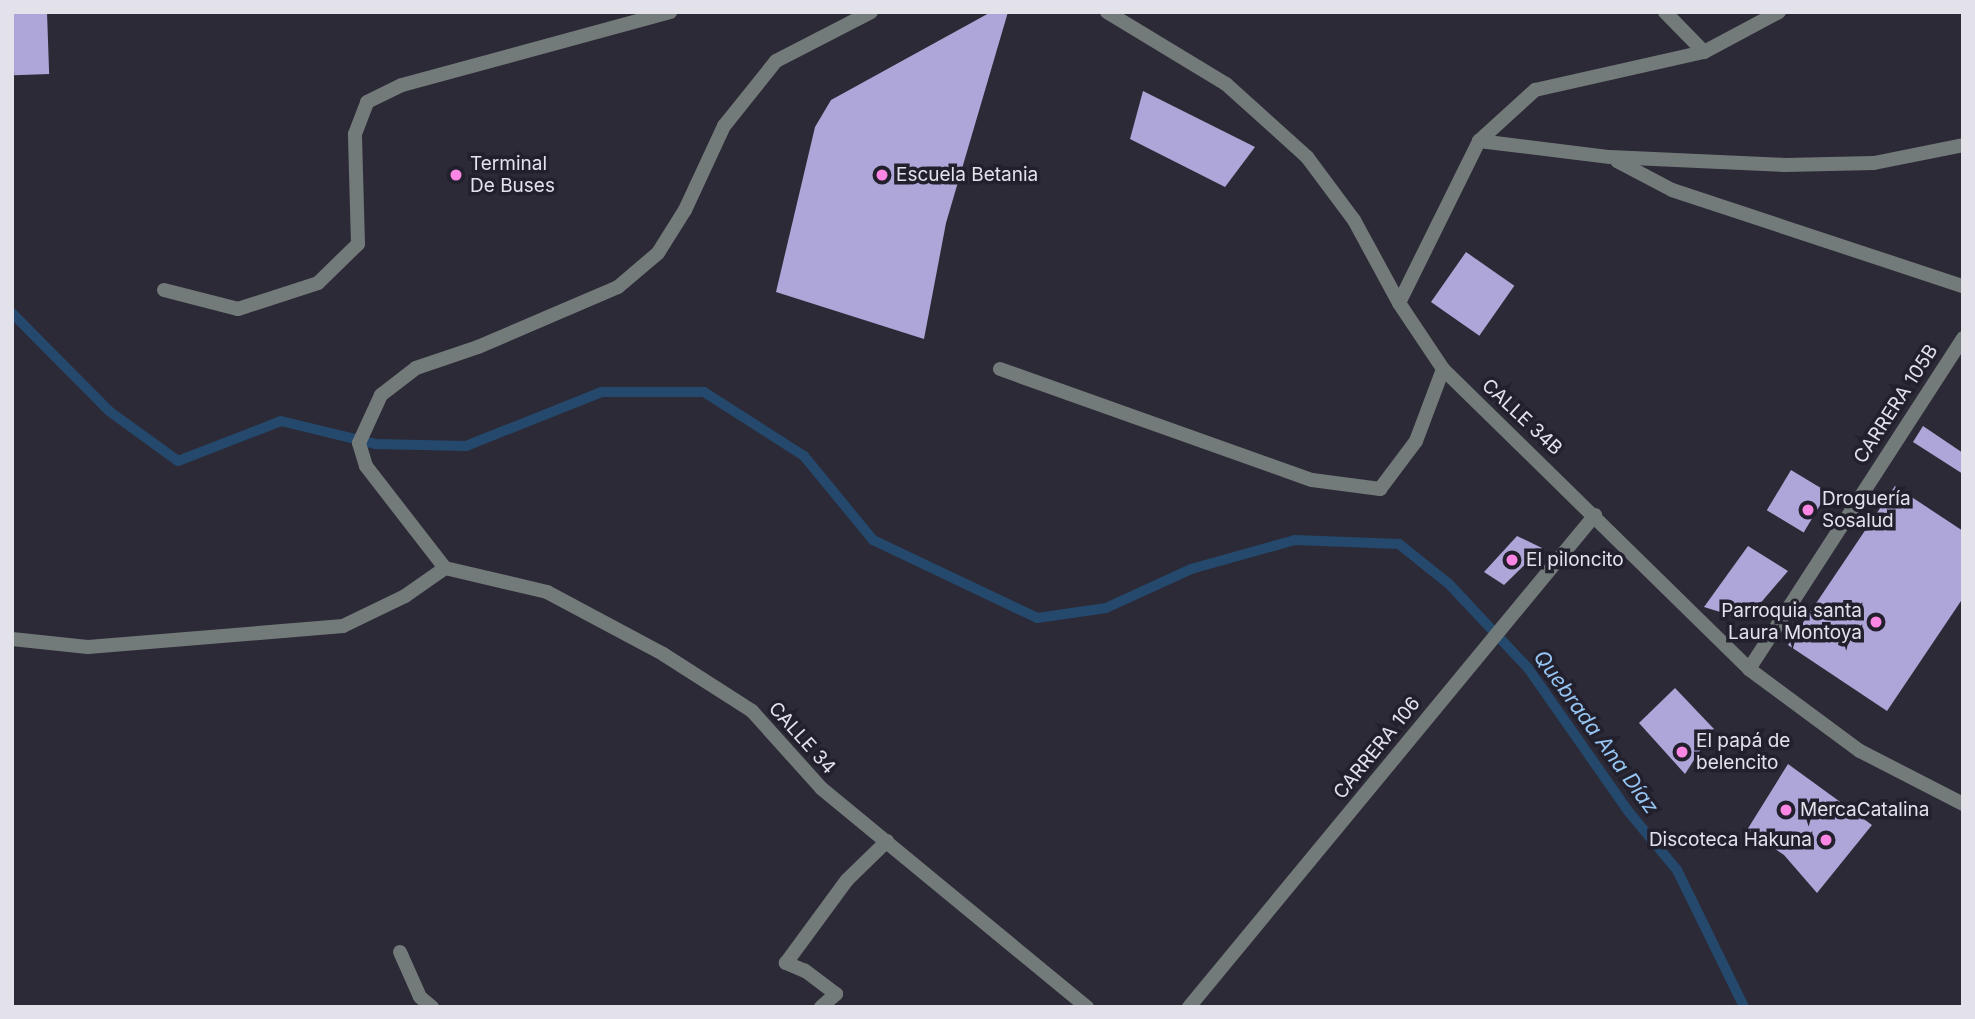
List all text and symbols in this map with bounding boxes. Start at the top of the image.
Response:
place label: Terminal De Buses [470,153,555,197]
place label: Escuela Betania [896,164,1038,186]
marker: Terminal De Buses [448,167,464,183]
marker: Escuela Betania [874,167,890,183]
street label: CARRERA 105B [1849,340,1943,468]
street label: CALLE 34B [1477,374,1567,460]
place label: Droguería Sosalud [1822,488,1911,532]
marker: Droguería Sosalud [1800,502,1816,518]
place label: El piloncito [1526,549,1624,571]
marker: El piloncito [1504,552,1520,568]
place label: Parroquia santa Laura Montoya [1721,600,1862,644]
marker: Parroquia santa Laura Montoya [1868,614,1884,630]
water label: Quebrada Ana Díaz [1528,645,1664,819]
street label: CARRERA 106 [1329,692,1425,804]
street label: CALLE 34 [764,697,840,779]
place label: El papá de belencito [1696,730,1790,774]
marker: El papá de belencito [1674,744,1690,760]
place label: MercaCatalina [1800,799,1929,821]
marker: MercaCatalina [1778,802,1794,818]
place label: Discoteca Hakuna [1649,829,1812,851]
marker: Discoteca Hakuna [1818,832,1834,848]

